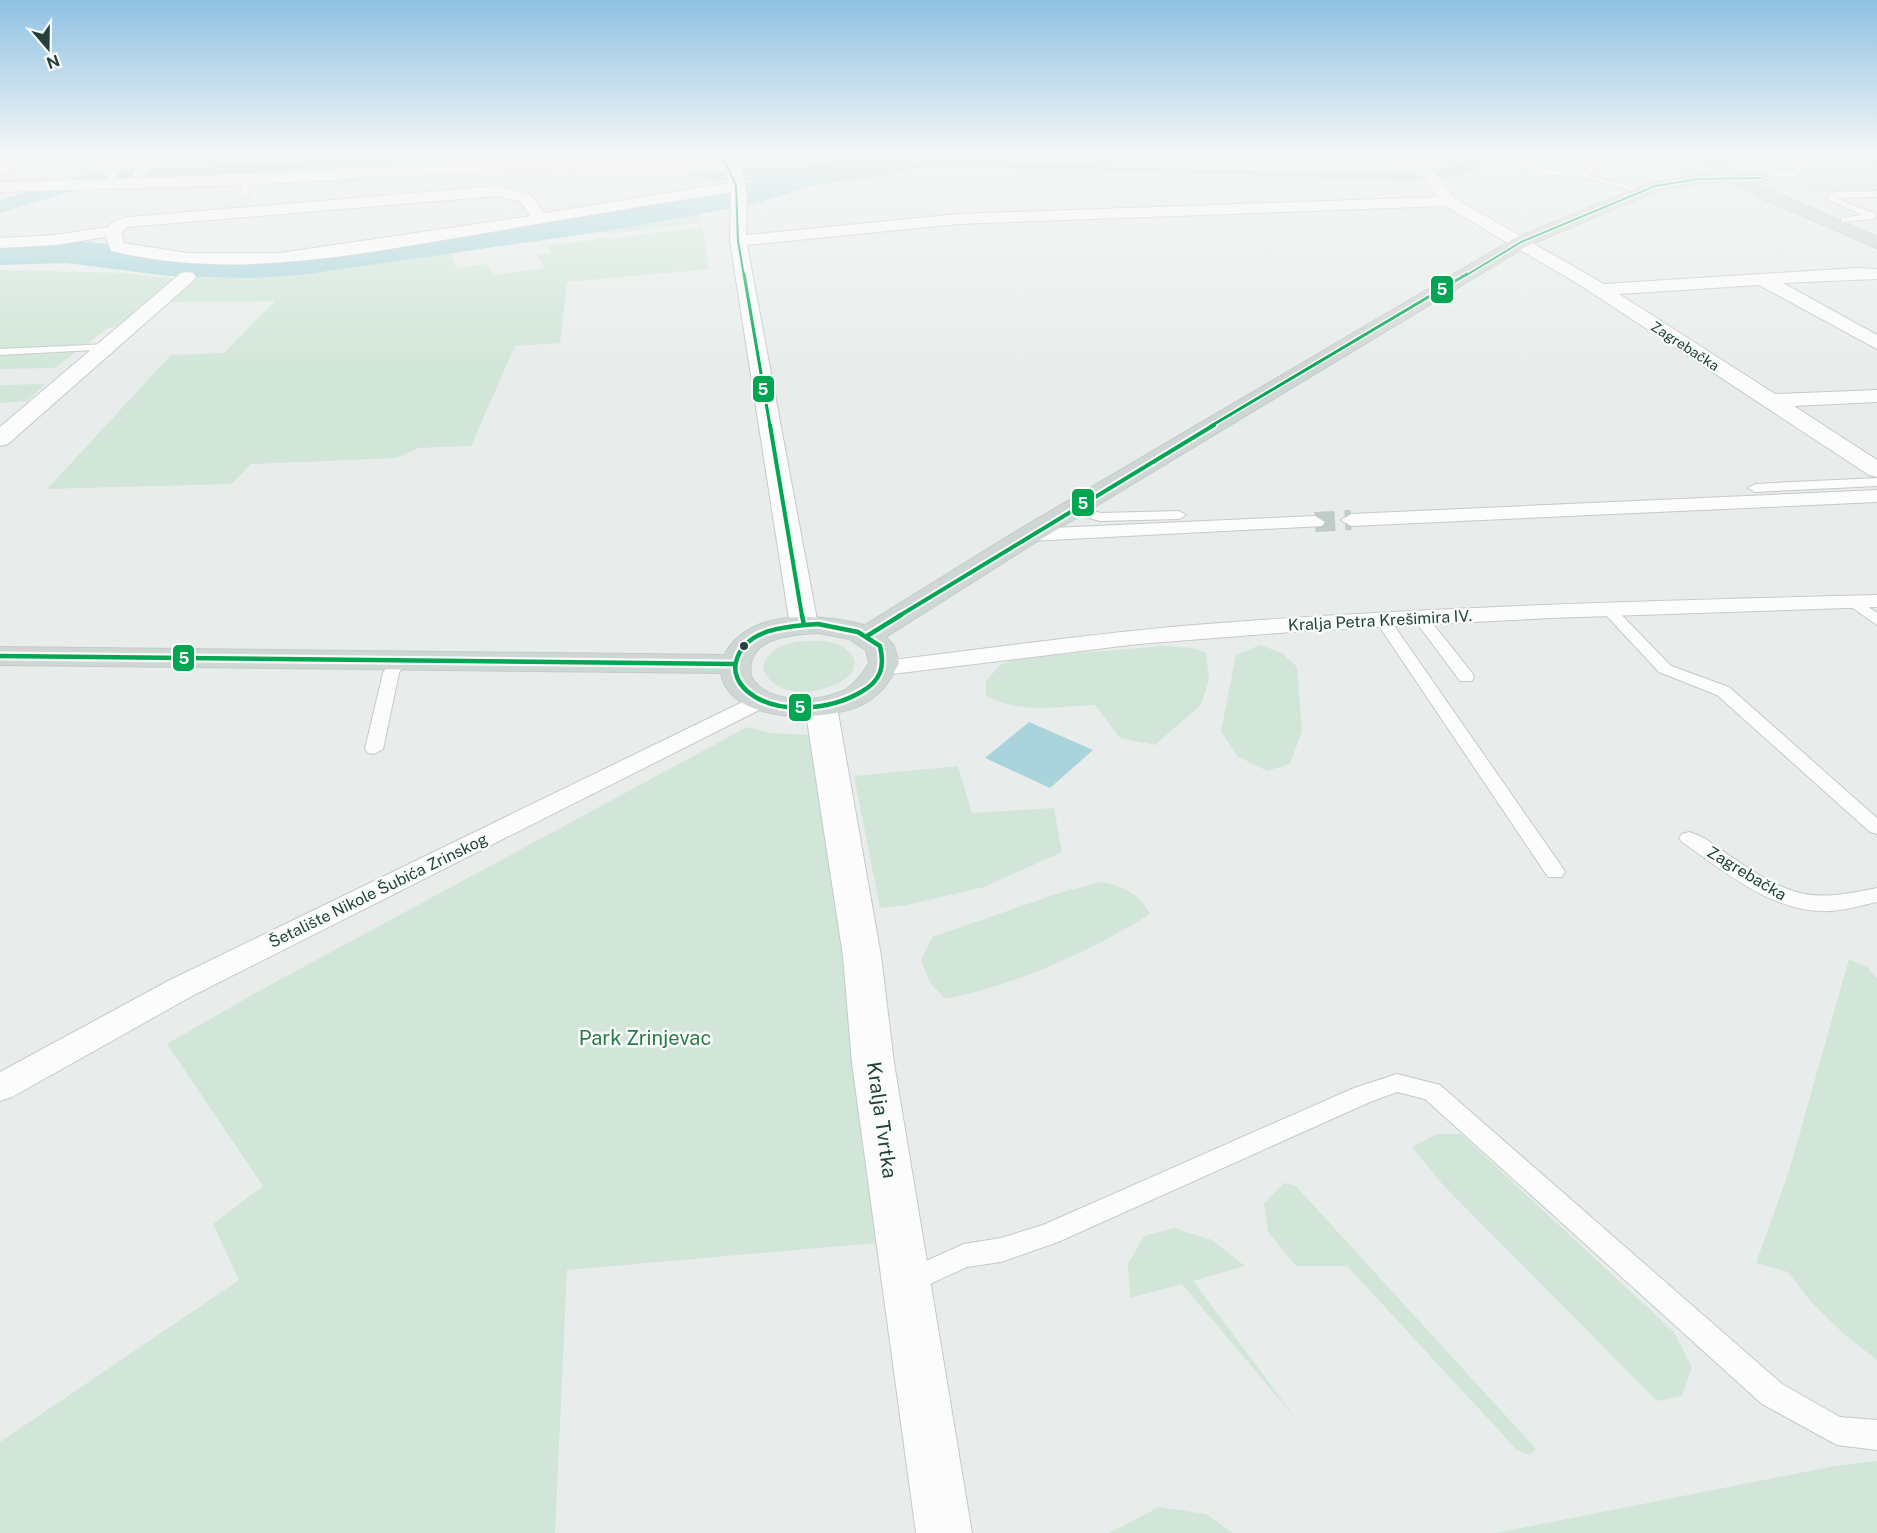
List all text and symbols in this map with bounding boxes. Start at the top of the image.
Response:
north arrow [18,18,78,78]
text: N [44,51,62,73]
line badge: 5 [1430,275,1454,304]
text: 5 [1437,280,1448,299]
street label: Zagrebačka [1648,318,1722,374]
line badge: 5 [752,375,775,403]
text: 5 [758,380,769,399]
line badge: 5 [1071,488,1095,517]
text: 5 [1078,494,1089,513]
street label: Kralja Petra Krešimira IV. [1288,606,1472,635]
unlabelled marker [738,640,750,652]
line badge: 5 [172,644,195,672]
text: 5 [179,649,190,668]
line badge: 5 [788,693,812,722]
text: 5 [795,698,806,717]
street label: Šetalište Nikole Šubića Zrinskog [265,828,491,952]
street label: Zagrebačka [1704,842,1790,904]
park label: Park Zrinjevac [579,1026,711,1050]
street label: Kralja Tvrtka [862,1060,902,1180]

